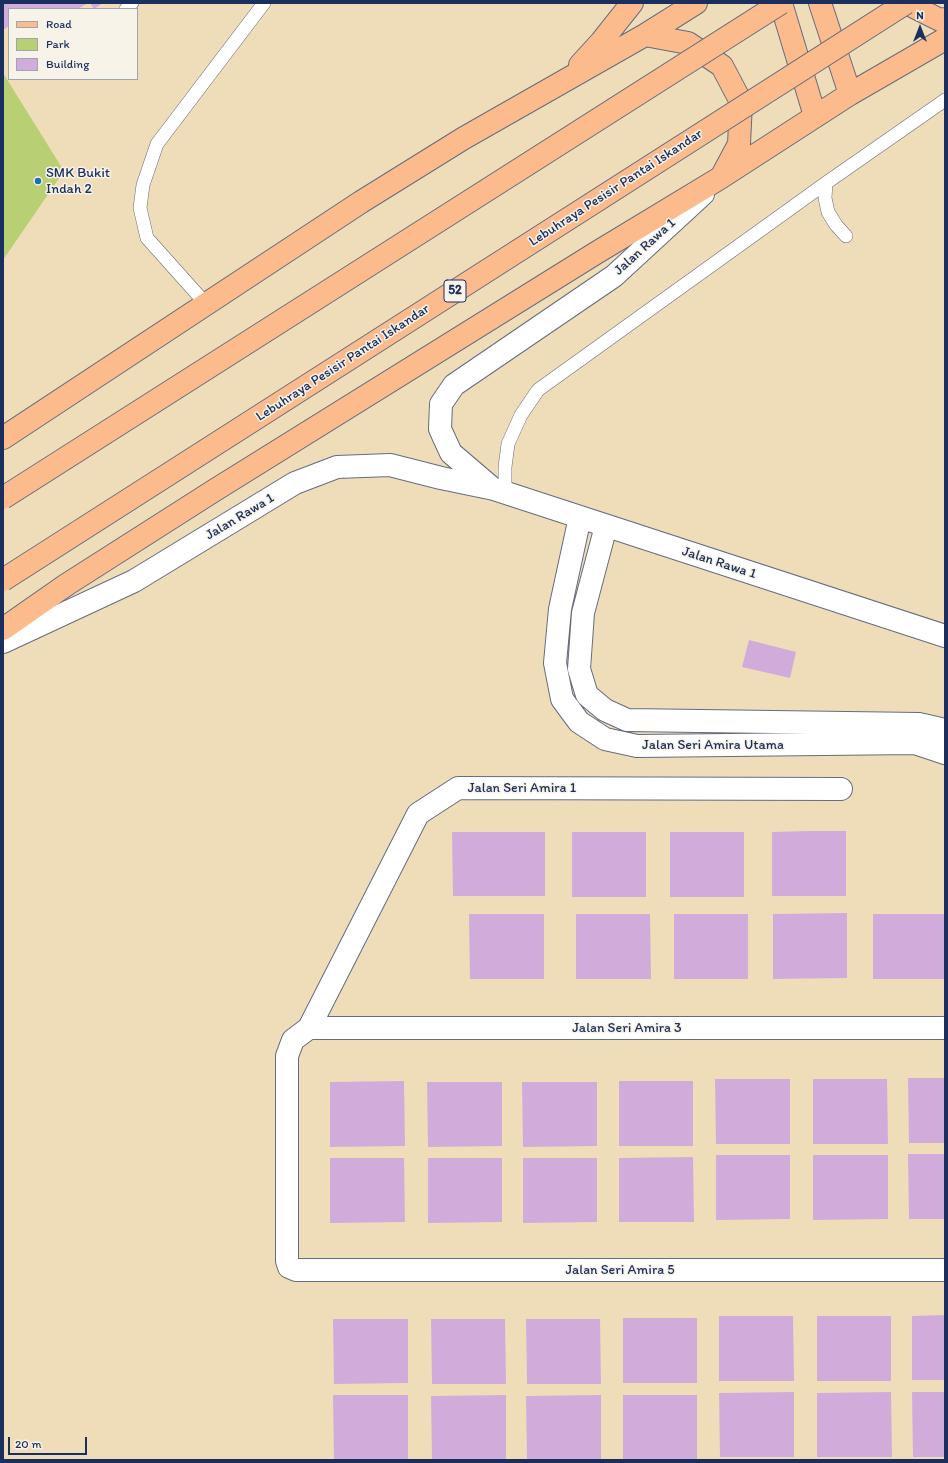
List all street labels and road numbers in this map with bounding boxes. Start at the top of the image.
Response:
street label: Lebuhraya Pesisir Pantai Iskandar [526,126,706,250]
street label: Jalan Rawa 1 [611,215,679,279]
road number: 52 [444,280,466,302]
street label: Lebuhraya Pesisir Pantai Iskandar [253,301,433,425]
street label: Jalan Rawa 1 [203,490,277,544]
street label: Jalan Rawa 1 [680,543,758,583]
street label: Jalan Seri Amira Utama [642,737,784,753]
street label: Jalan Seri Amira 1 [468,780,576,796]
street label: Jalan Seri Amira 3 [572,1020,682,1036]
street label: Jalan Seri Amira 5 [565,1262,675,1278]

